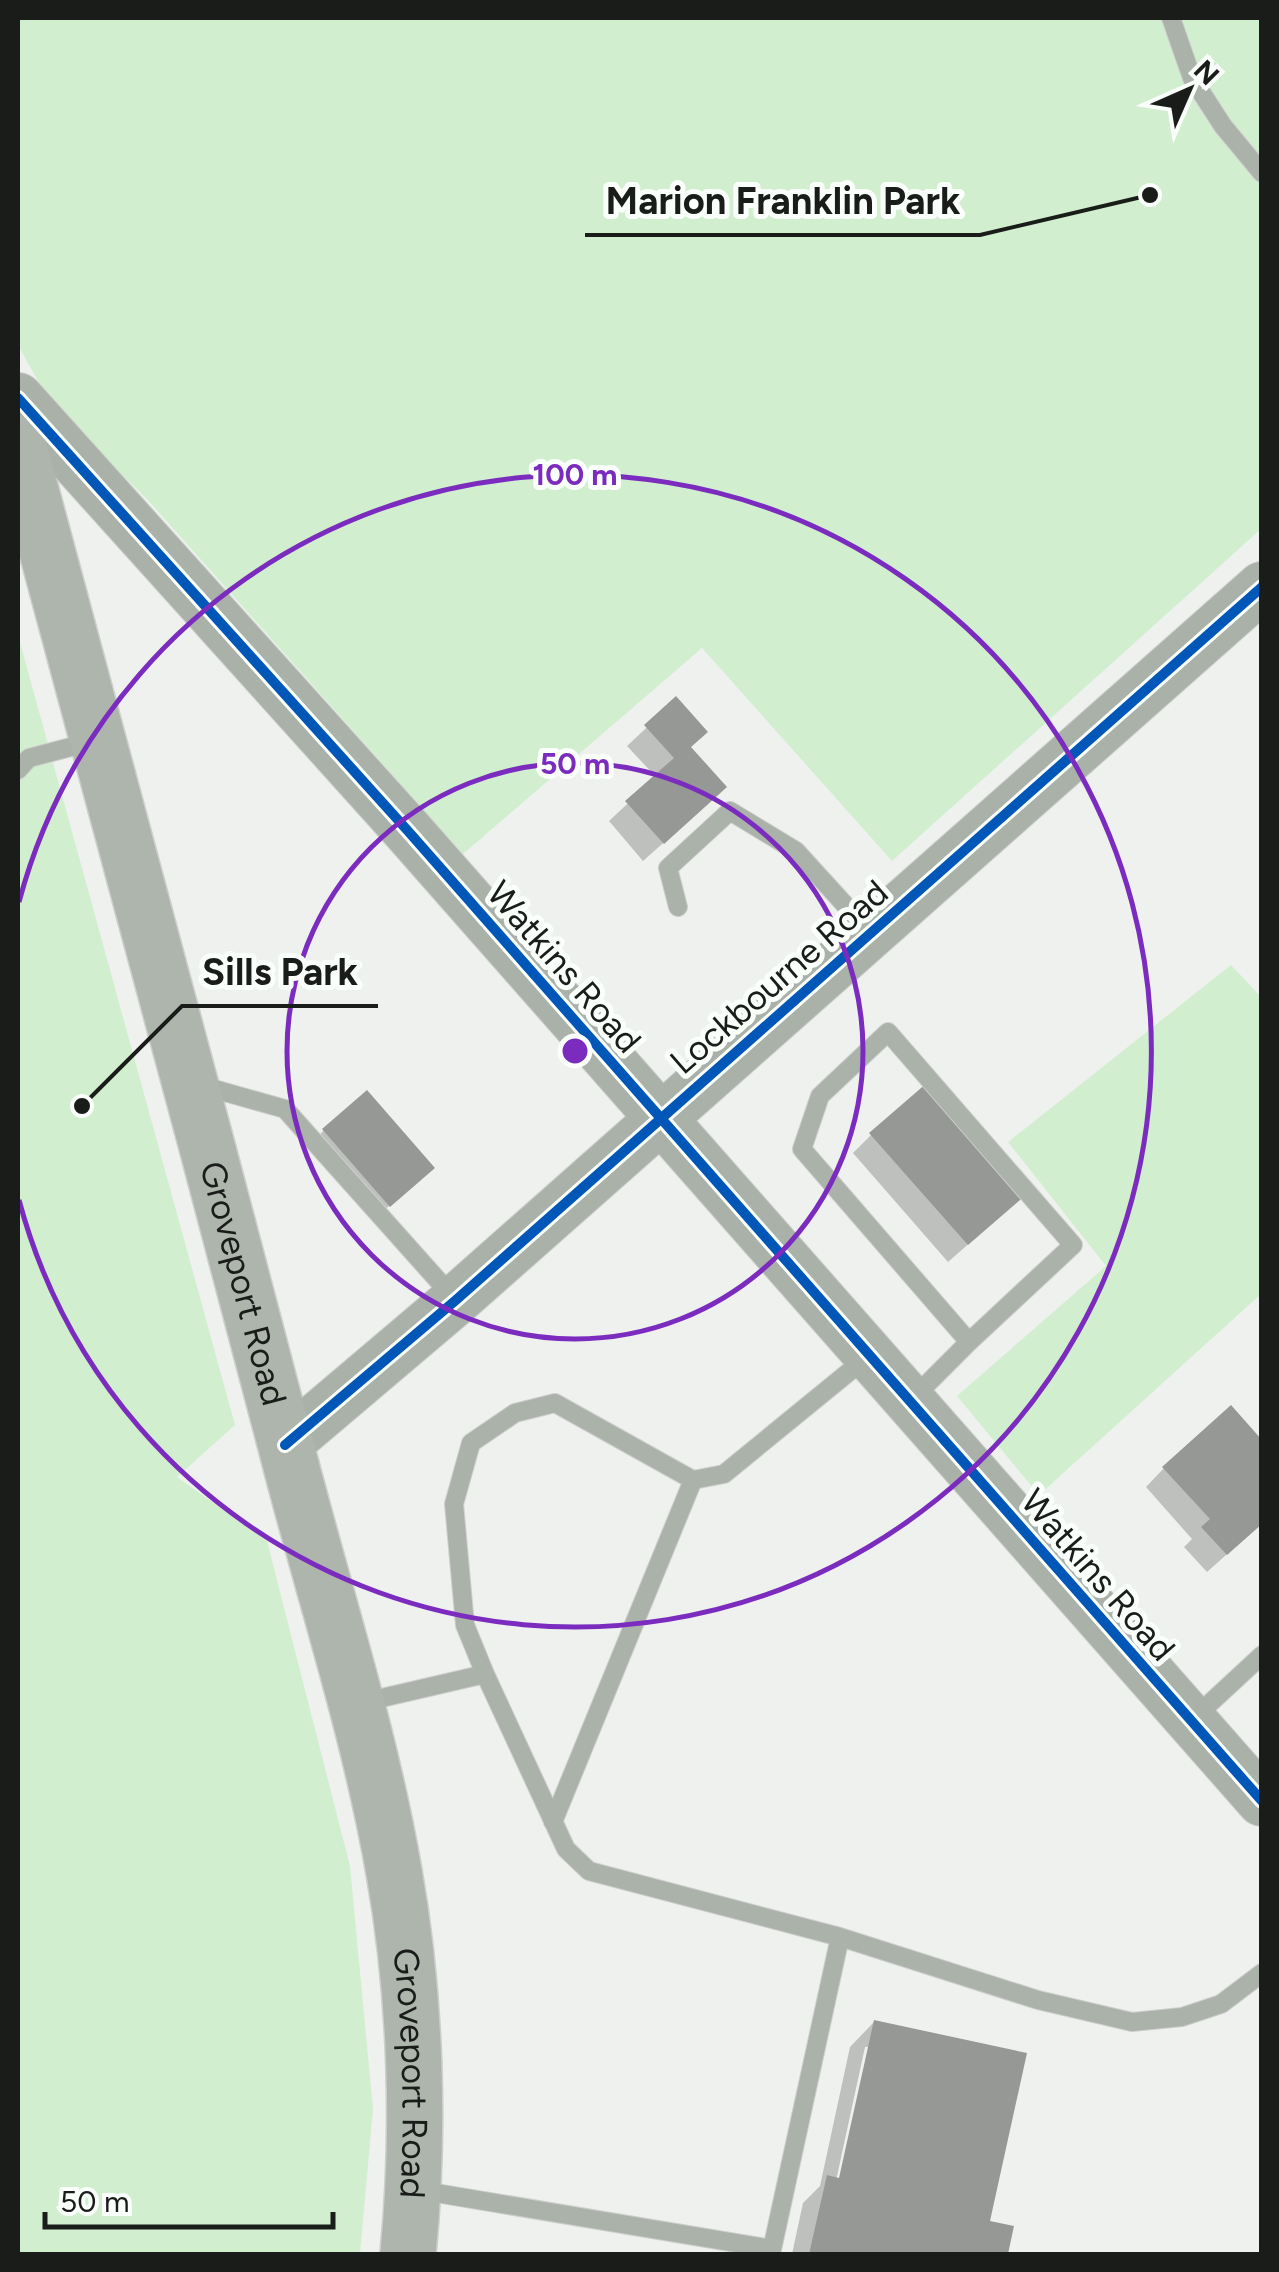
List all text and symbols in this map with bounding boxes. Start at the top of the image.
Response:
north arrow [1139,40,1239,140]
text: N [1187,53,1226,92]
callout: Marion Franklin Park [585,167,980,235]
text: Marion Franklin Park [606,178,961,224]
text: 100 m [533,456,617,493]
text: 50 m [540,745,610,782]
street label: Lockbourne Road [662,871,896,1083]
street label: Watkins Road [478,873,650,1061]
callout: Sills Park [182,938,378,1006]
text: Sills Park [202,949,359,995]
centre of rings [557,1033,593,1069]
street label: Groveport Road [191,1157,296,1410]
street label: Watkins Road [1012,1481,1184,1669]
street label: Groveport Road [384,1946,436,2199]
scale bar [45,2167,332,2229]
text: 50 m [60,2183,129,2220]

